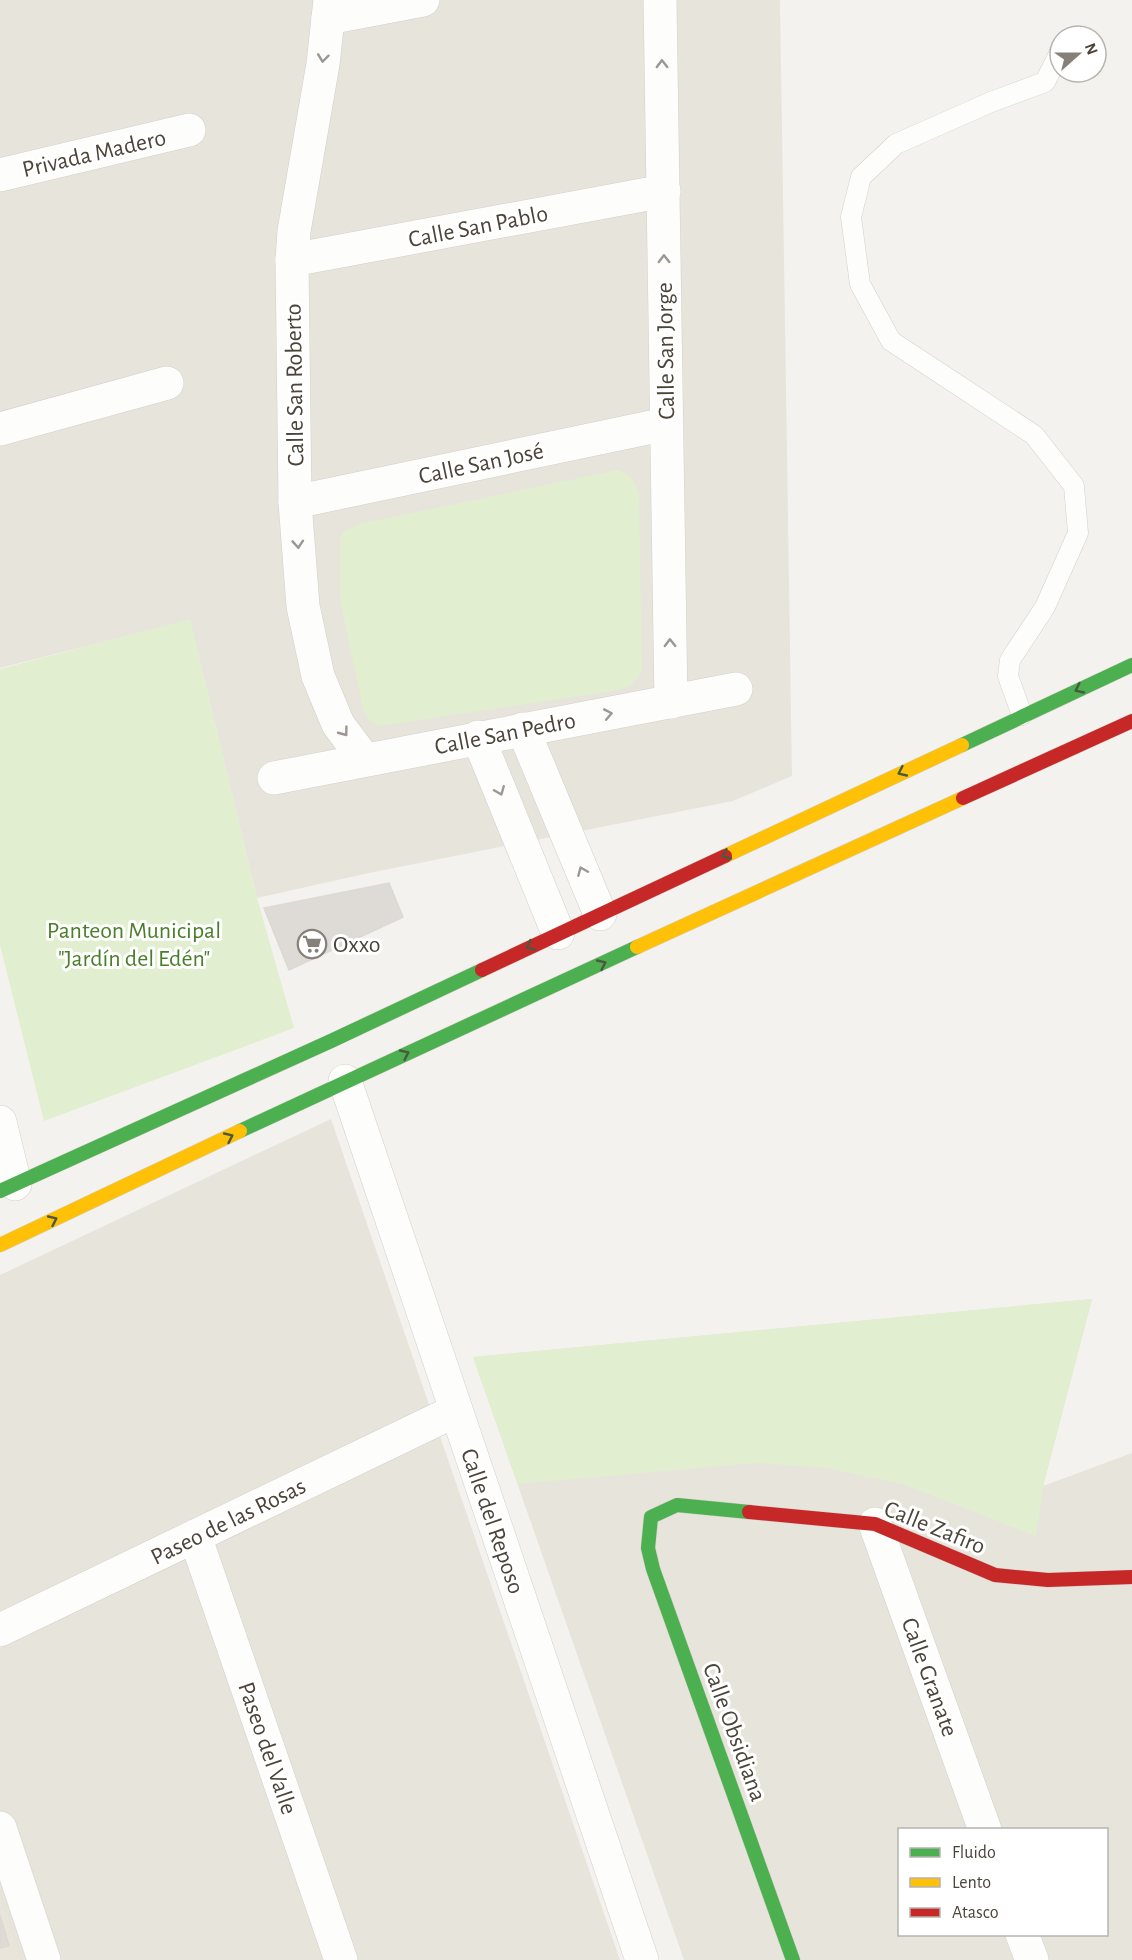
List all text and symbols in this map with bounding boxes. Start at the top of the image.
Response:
north arrow [1048,24,1108,84]
text: N [1082,41,1101,57]
one-way arrow [317,54,330,63]
one-way arrow [655,60,668,69]
street label: Privada Madero [20,126,168,182]
street label: Calle San Pablo [406,202,550,252]
one-way arrow [658,255,670,264]
street label: Calle San Jorge [653,282,679,420]
street label: Calle San Roberto [282,303,308,467]
street label: Calle San José [417,439,546,489]
one-way arrow [291,540,304,549]
one-way arrow [664,639,676,648]
one-way arrow [1074,682,1085,694]
one-way arrow [603,708,612,720]
street label: Calle San Pedro [433,709,578,759]
one-way arrow [336,725,347,736]
one-way arrow [898,764,909,776]
one-way arrow [493,785,505,796]
one-way arrow [721,847,732,859]
one-way arrow [577,866,589,877]
park label: Panteon Municipal "Jardín del Edén" [47,919,221,971]
supermarket icon: Oxxo [296,928,328,960]
place label: Oxxo [333,933,381,957]
one-way arrow [526,939,537,951]
one-way arrow [595,959,606,971]
one-way arrow [399,1049,410,1061]
one-way arrow [222,1132,233,1144]
one-way arrow [46,1216,57,1228]
street label: Calle del Reposo [456,1446,528,1597]
street label: Paseo de las Rosas [147,1474,310,1570]
street label: Calle Zafiro [881,1497,989,1559]
street label: Calle Granate [896,1615,962,1740]
street label: Calle Obsidiana [698,1660,770,1805]
street label: Paseo del Valle [233,1679,301,1818]
legend [898,1828,1108,1936]
text: Fluido [952,1844,996,1862]
text: Lento [952,1874,991,1892]
text: Atasco [952,1904,999,1922]

